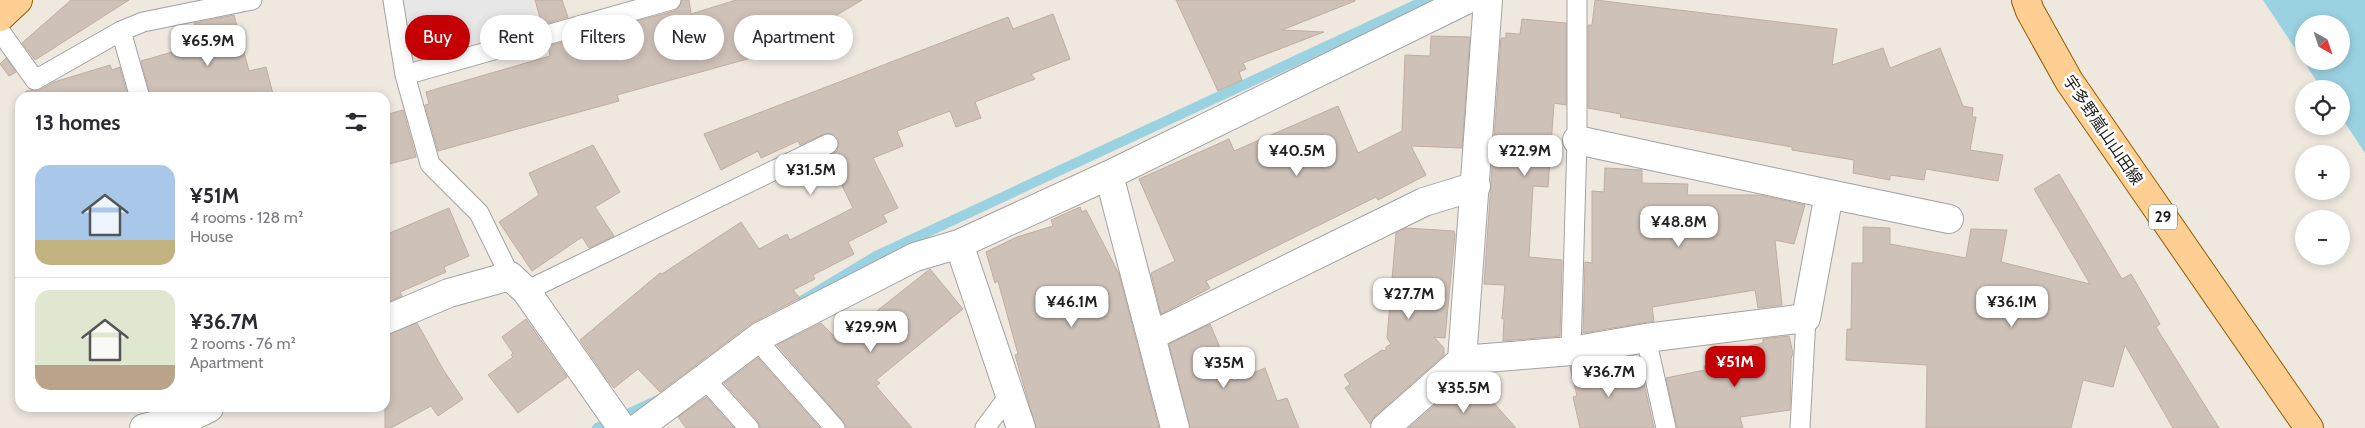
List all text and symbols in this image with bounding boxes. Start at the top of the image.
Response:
chip: Buy [405,15,470,60]
chip: Rent [480,15,552,60]
chip: Filters [562,15,644,60]
chip: New [654,15,724,60]
chip: Apartment [734,15,853,60]
north arrow [2295,15,2350,70]
map controls [2295,15,2350,265]
pin: ¥65.9M [167,24,249,67]
text: ¥65.9M [182,31,234,50]
street label: 宇多野嵐山山田線 [2059,72,2147,188]
button: locate [2295,80,2350,135]
icon: filters [342,108,370,136]
text: 13 homes [35,110,120,135]
pin: ¥40.5M [1256,134,1338,177]
pin: ¥22.9M [1484,134,1566,177]
text: ¥40.5M [1269,141,1325,160]
text: ¥22.9M [1499,141,1551,160]
button: + [2295,145,2350,200]
pin: ¥31.5M [770,154,852,196]
text: ¥31.5M [786,160,836,179]
text: ¥51M [190,183,239,208]
icon: home [75,185,135,245]
road number: 29 [2149,204,2177,230]
pin: ¥48.8M [1638,206,1720,248]
text: 4 rooms · 128 m² [190,208,303,227]
button: − [2295,210,2350,265]
text: ¥48.8M [1651,212,1707,231]
text: House [190,227,233,246]
pin: ¥27.7M [1368,278,1450,320]
text: ¥27.7M [1384,284,1434,303]
pin: ¥46.1M [1031,286,1113,328]
pin: ¥36.1M [1971,286,2053,328]
text: ¥46.1M [1046,292,1098,311]
text: ¥36.1M [1987,292,2037,311]
text: ¥36.7M [190,309,258,334]
icon: home [75,310,135,370]
pin: ¥29.9M [830,310,912,353]
text: ¥29.9M [845,317,897,336]
text: 2 rooms · 76 m² [190,334,296,353]
pin: ¥35M [1194,346,1254,389]
pin: ¥51M [1705,346,1765,388]
text: ¥51M [1716,352,1754,371]
text: Apartment [190,353,263,372]
text: ¥35M [1204,353,1244,372]
pin: ¥36.7M [1568,356,1650,398]
text: ¥36.7M [1583,362,1635,381]
pin: ¥35.5M [1423,372,1505,414]
text: ¥35.5M [1438,378,1490,397]

